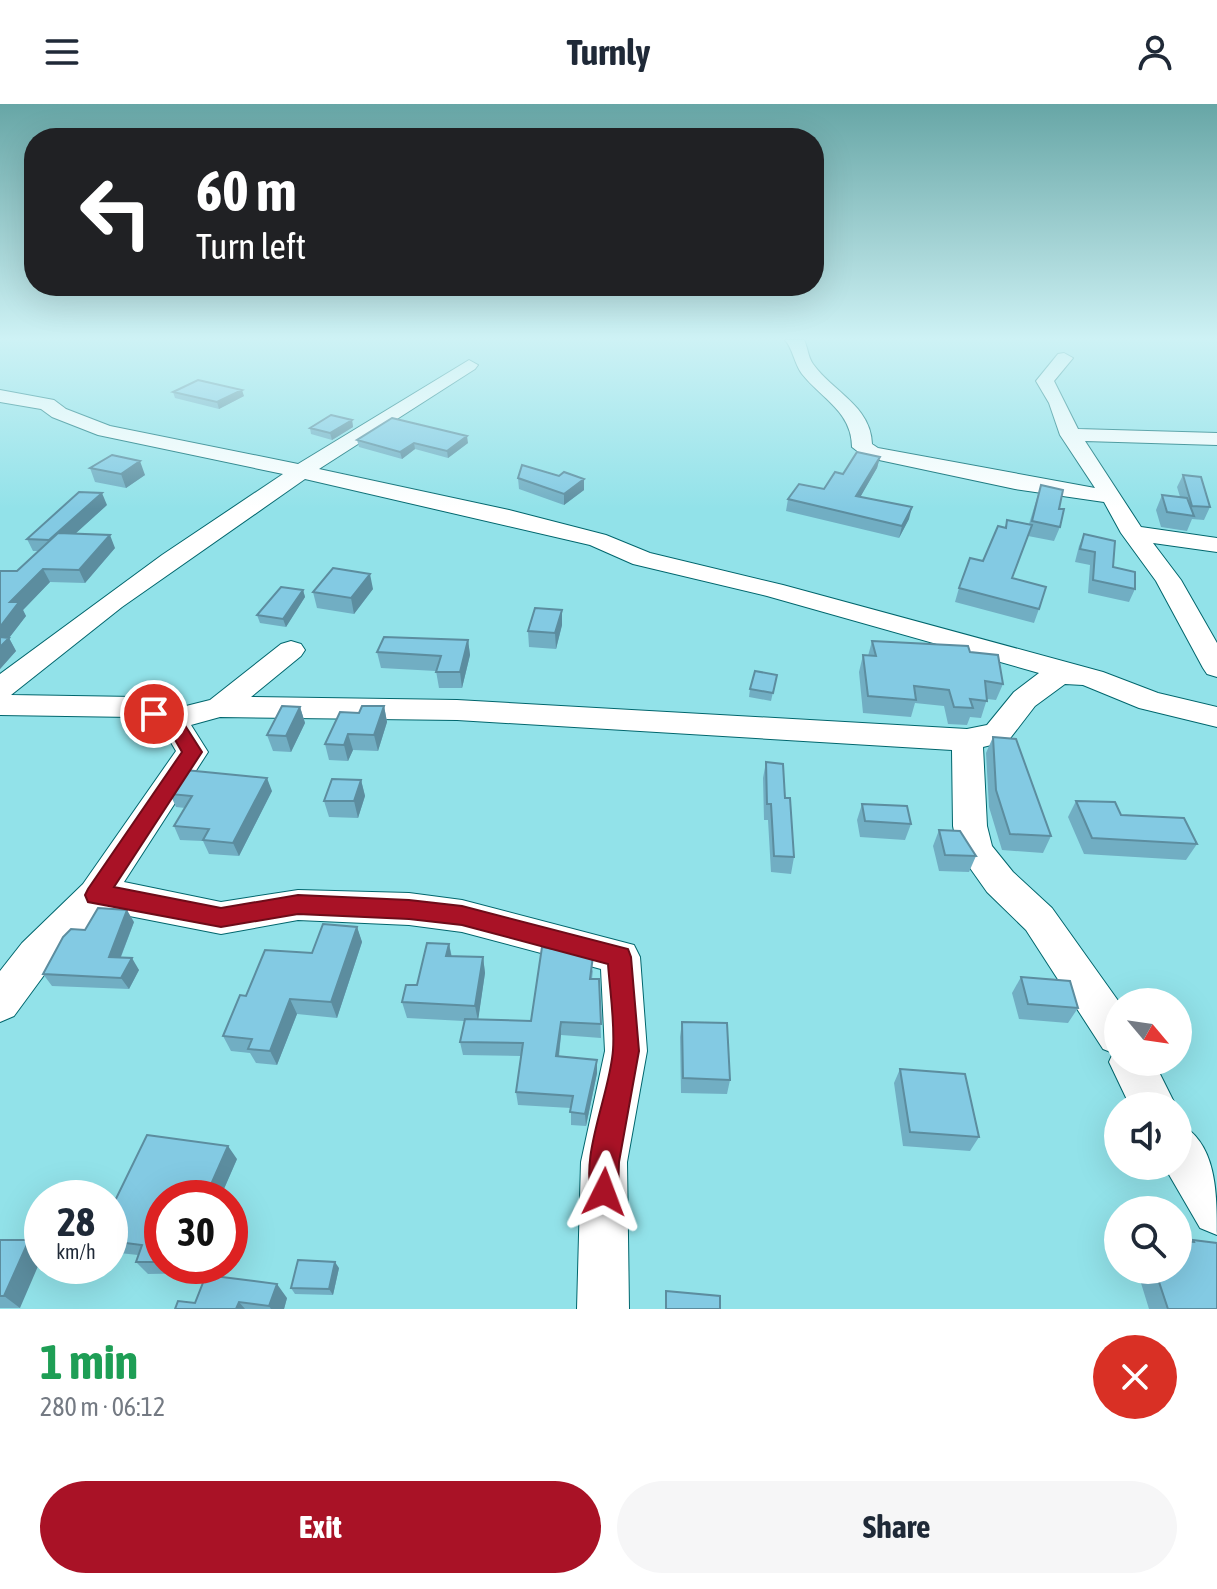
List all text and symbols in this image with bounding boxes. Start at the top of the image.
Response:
icon: menu [40,30,84,74]
icon: person [1133,30,1177,74]
text: Turnly [567,31,650,73]
text: 60 m [196,159,297,223]
icon: left [64,160,168,264]
text: Turn left [196,225,306,267]
pin [120,680,188,748]
icon: arrive [132,692,176,736]
north arrow [1104,988,1192,1076]
map controls [1104,988,1192,1284]
button: sound [1104,1092,1192,1180]
position arrow [562,1150,646,1234]
speed limit sign: 30 [144,1180,248,1284]
button: search [1104,1196,1192,1284]
text: 28 [57,1199,95,1244]
text: km/h [56,1240,96,1263]
text: 1 min [40,1334,138,1389]
button: close [1093,1335,1177,1419]
text: 280 m · 06:12 [40,1392,165,1422]
button: Exit [40,1481,601,1573]
button: Share [617,1481,1177,1573]

